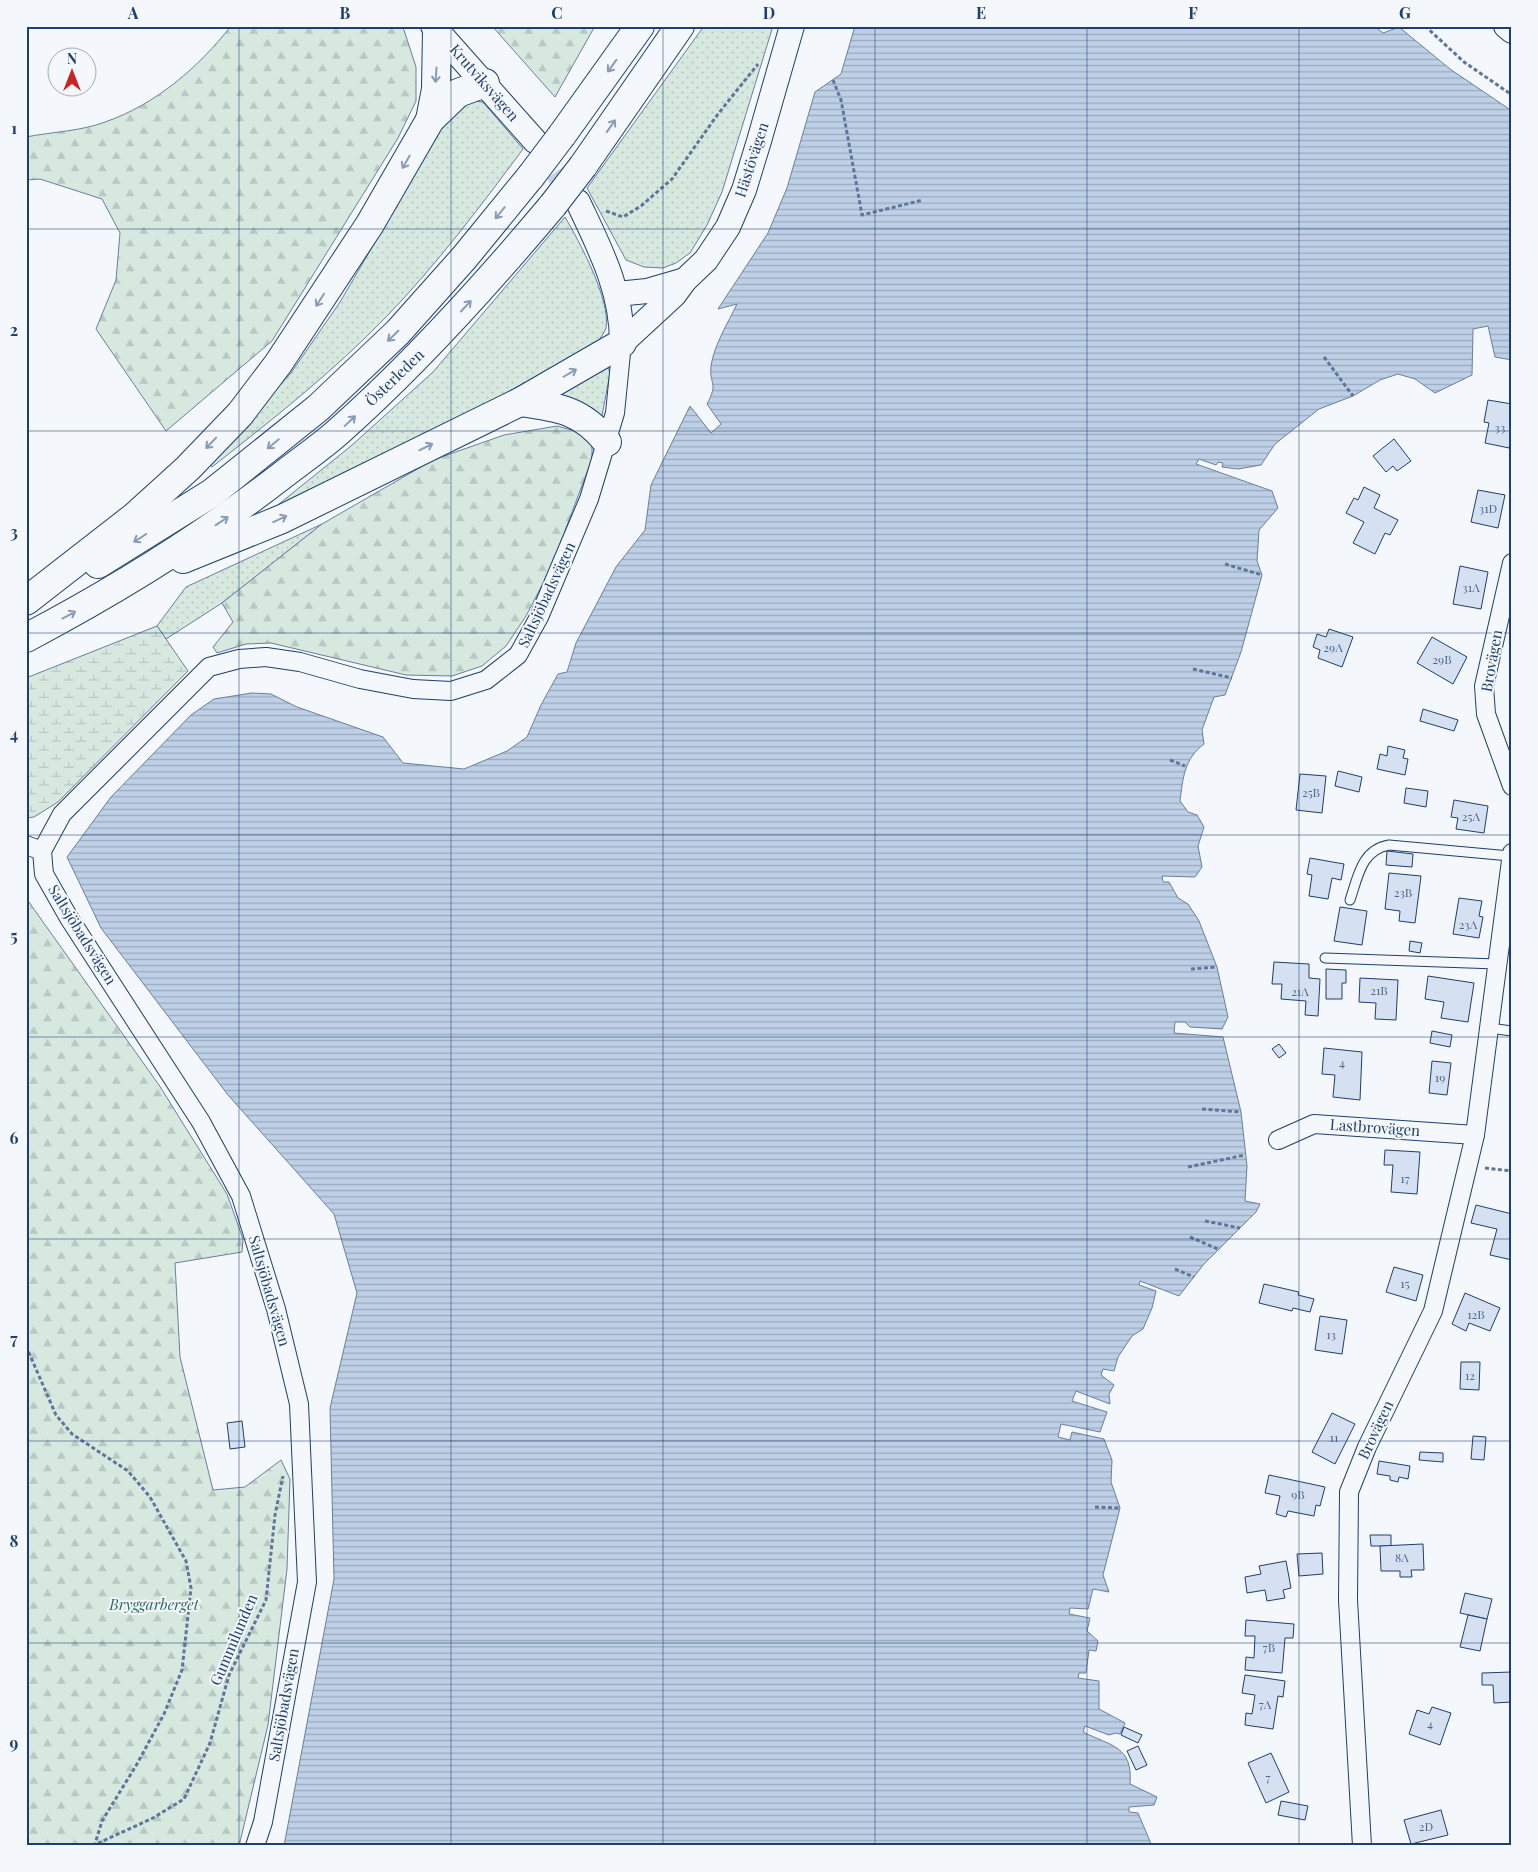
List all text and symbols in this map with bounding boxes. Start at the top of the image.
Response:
text: A [127,2,139,23]
text: B [340,2,351,23]
text: C [551,2,563,23]
text: D [763,2,775,23]
text: E [976,2,986,23]
text: F [1188,2,1198,23]
text: G [1399,2,1411,23]
street label: Krutviksvägen [446,39,524,125]
north arrow [48,48,98,98]
text: N [67,49,77,68]
one-way arrow [607,59,617,73]
one-way arrow [432,67,441,83]
text: 1 [11,117,17,138]
one-way arrow [606,119,616,133]
street label: Hästövägen [729,120,773,200]
one-way arrow [401,154,410,169]
one-way arrow [495,207,506,220]
one-way arrow [315,293,325,307]
one-way arrow [460,300,471,313]
text: 2 [10,319,18,340]
one-way arrow [388,329,400,341]
street label: Österleden [361,344,428,410]
one-way arrow [563,368,578,378]
one-way arrow [344,415,357,427]
house number: 33 [1495,419,1505,435]
one-way arrow [205,437,218,449]
one-way arrow [266,439,279,450]
one-way arrow [418,442,433,452]
house number: 31D [1479,500,1498,516]
one-way arrow [272,514,287,524]
one-way arrow [215,516,229,526]
text: 3 [10,521,18,542]
one-way arrow [134,533,148,543]
street label: Saltsjöbadsvägen [513,538,579,651]
house number: 31A [1462,579,1480,595]
one-way arrow [62,610,77,620]
street label: Brovägen [1476,628,1506,693]
house number: 29A [1323,639,1343,655]
house number: 29B [1432,651,1452,667]
text: 4 [10,723,18,744]
house number: 25B [1302,784,1320,800]
house number: 25A [1462,808,1481,824]
street label: Saltsjöbadsvägen [44,881,122,988]
house number: 23B [1394,884,1412,900]
house number: 23A [1459,916,1478,932]
text: 5 [10,925,18,946]
house number: 21B [1370,982,1388,998]
house number: 21A [1291,983,1309,999]
house number: 4 [1339,1054,1345,1070]
house number: 19 [1435,1069,1445,1085]
street label: Lastbrovägen [1329,1114,1421,1140]
text: 6 [10,1127,19,1148]
house number: 17 [1400,1170,1410,1186]
street label: Saltsjöbadsvägen [245,1233,295,1349]
house number: 15 [1400,1275,1410,1291]
house number: 12B [1467,1306,1485,1322]
house number: 13 [1326,1326,1336,1342]
text: 7 [10,1328,18,1349]
house number: 12 [1465,1367,1475,1383]
street label: Brovägen [1353,1397,1397,1462]
house number: 11 [1330,1429,1339,1445]
house number: 9B [1291,1486,1305,1502]
text: 8 [10,1530,19,1551]
house number: 8A [1395,1549,1409,1565]
street label: Gummilunden [205,1591,261,1688]
park label: Bryggarberget [108,1594,200,1614]
house number: 7B [1263,1639,1275,1655]
street label: Saltsjöbadsvägen [263,1647,303,1763]
house number: 7A [1259,1696,1272,1712]
house number: 4 [1427,1715,1433,1731]
text: 9 [10,1732,19,1753]
house number: 7 [1266,1769,1271,1785]
house number: 2D [1419,1818,1434,1834]

